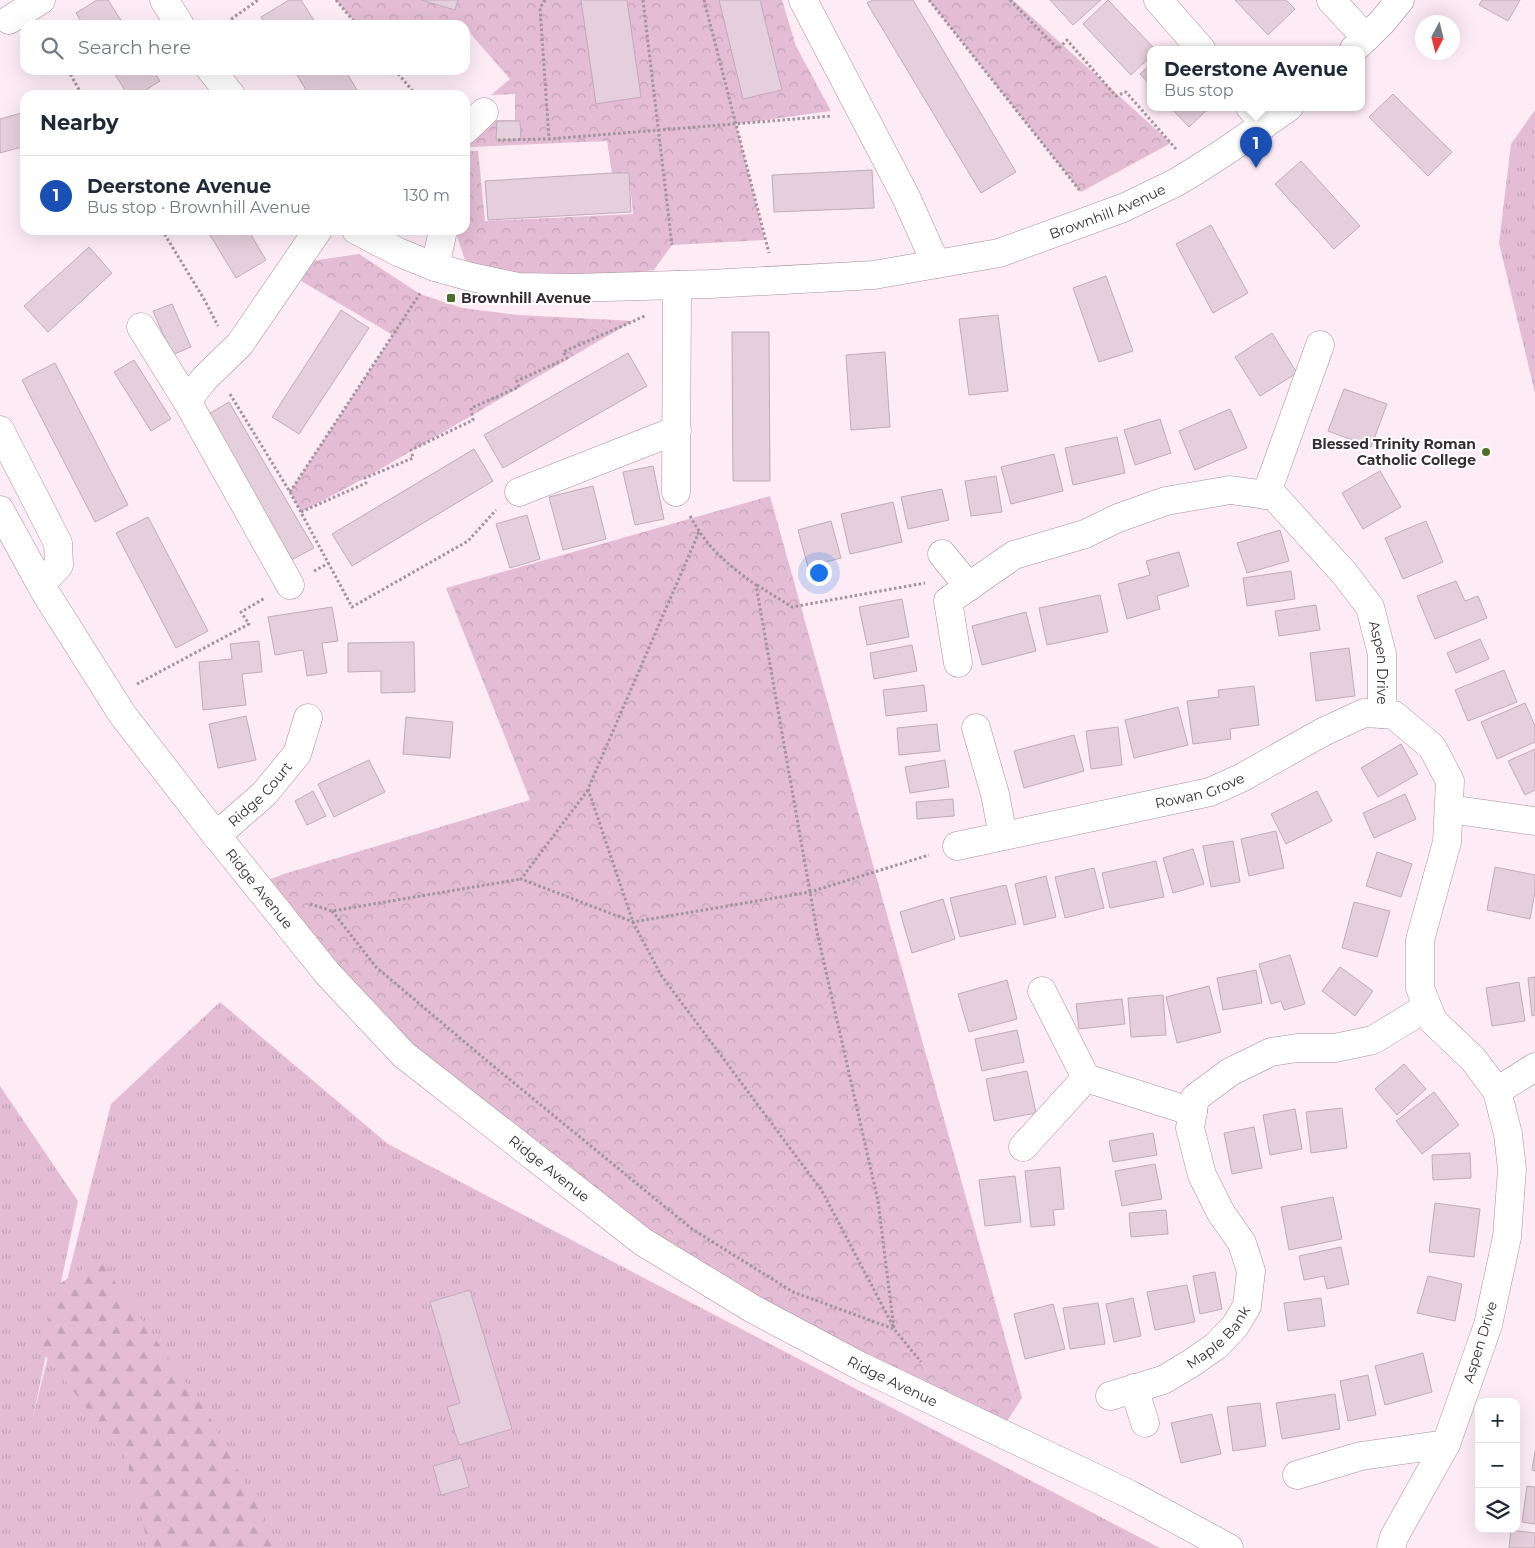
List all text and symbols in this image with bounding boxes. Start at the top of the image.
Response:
north arrow [1415,15,1460,60]
search box [20,20,470,75]
icon: search [38,34,66,62]
text: Search here [78,36,191,59]
popup [1147,46,1365,111]
text: Deerstone Avenue [1164,58,1348,81]
text: Bus stop [1164,81,1234,100]
text: Nearby [40,110,119,135]
pin: 1 [1240,127,1272,168]
text: Deerstone Avenue [87,175,271,198]
street label: Brownhill Avenue [1047,180,1168,243]
text: 1 [53,186,59,205]
text: 130 m [403,186,450,205]
text: Bus stop · Brownhill Avenue [87,198,310,217]
place label: Brownhill Avenue [461,289,591,307]
marker: Brownhill Avenue [445,292,457,304]
place label: Blessed Trinity Roman Catholic College [1312,435,1476,469]
marker: Blessed Trinity Roman Catholic College [1480,446,1492,458]
your location [806,560,832,586]
street label: Aspen Drive [1365,619,1391,705]
street label: Ridge Court [224,758,296,830]
street label: Rowan Grove [1153,769,1247,813]
street label: Ridge Avenue [222,845,297,933]
street label: Ridge Avenue [505,1131,593,1206]
street label: Aspen Drive [1459,1299,1501,1385]
street label: Maple Bank [1183,1302,1254,1373]
street label: Ridge Avenue [844,1352,941,1411]
map controls [1475,1398,1520,1533]
button: + [1475,1398,1520,1443]
button: − [1475,1443,1520,1488]
button: layers [1475,1488,1520,1533]

